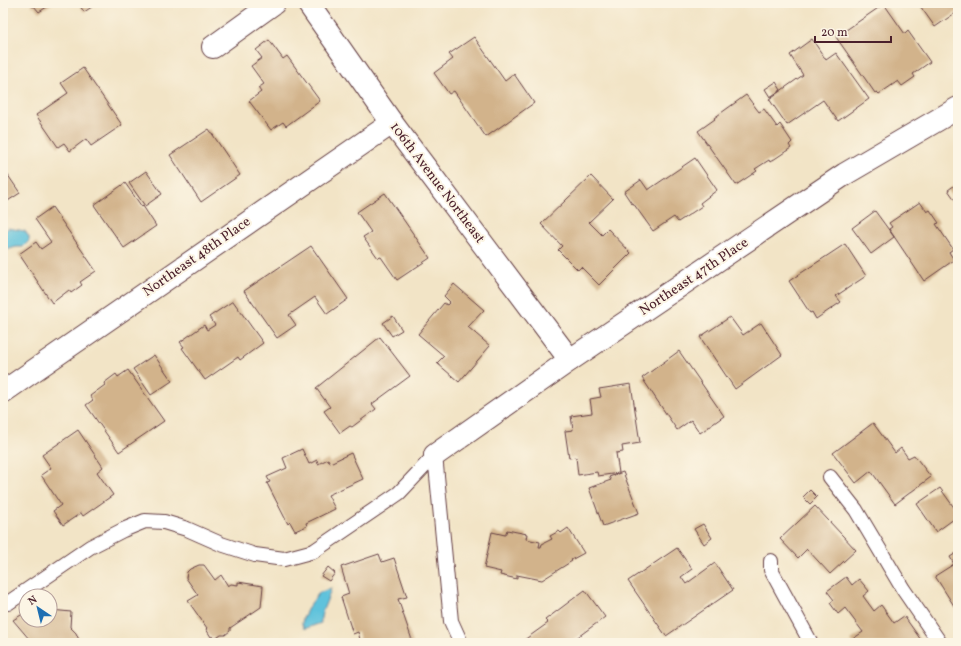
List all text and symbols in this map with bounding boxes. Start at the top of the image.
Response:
scale bar [815,18,891,44]
text: 20 m [821,25,848,41]
street label: 106th Avenue Northeast [385,118,489,248]
street label: Northeast 48th Place [139,212,255,301]
street label: Northeast 47th Place [636,233,753,321]
north arrow [18,588,58,628]
text: N [26,593,41,609]

